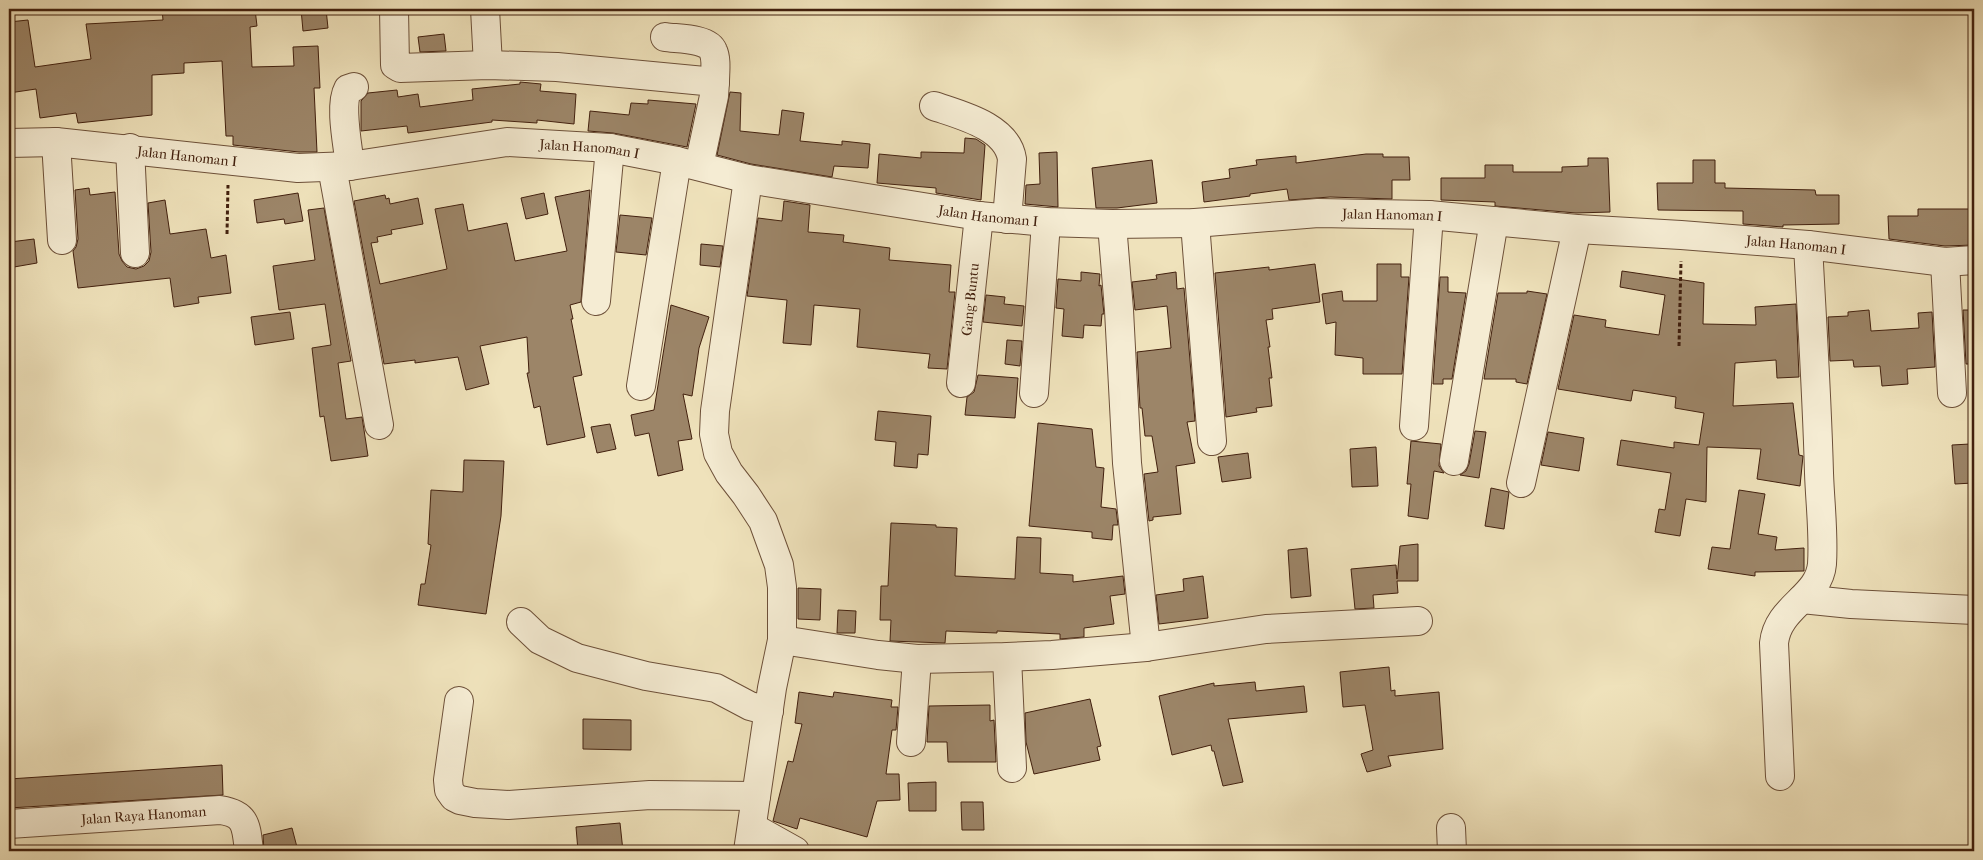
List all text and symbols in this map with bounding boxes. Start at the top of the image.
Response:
street label: Jalan Hanoman I [538,135,641,162]
street label: Jalan Hanoman I [135,142,239,170]
street label: Jalan Hanoman I [936,201,1039,230]
street label: Jalan Hanoman I [1341,205,1444,225]
street label: Jalan Hanoman I [1744,232,1848,258]
street label: Gang Buntu [958,262,982,337]
street label: Jalan Raya Hanoman [80,802,207,828]

